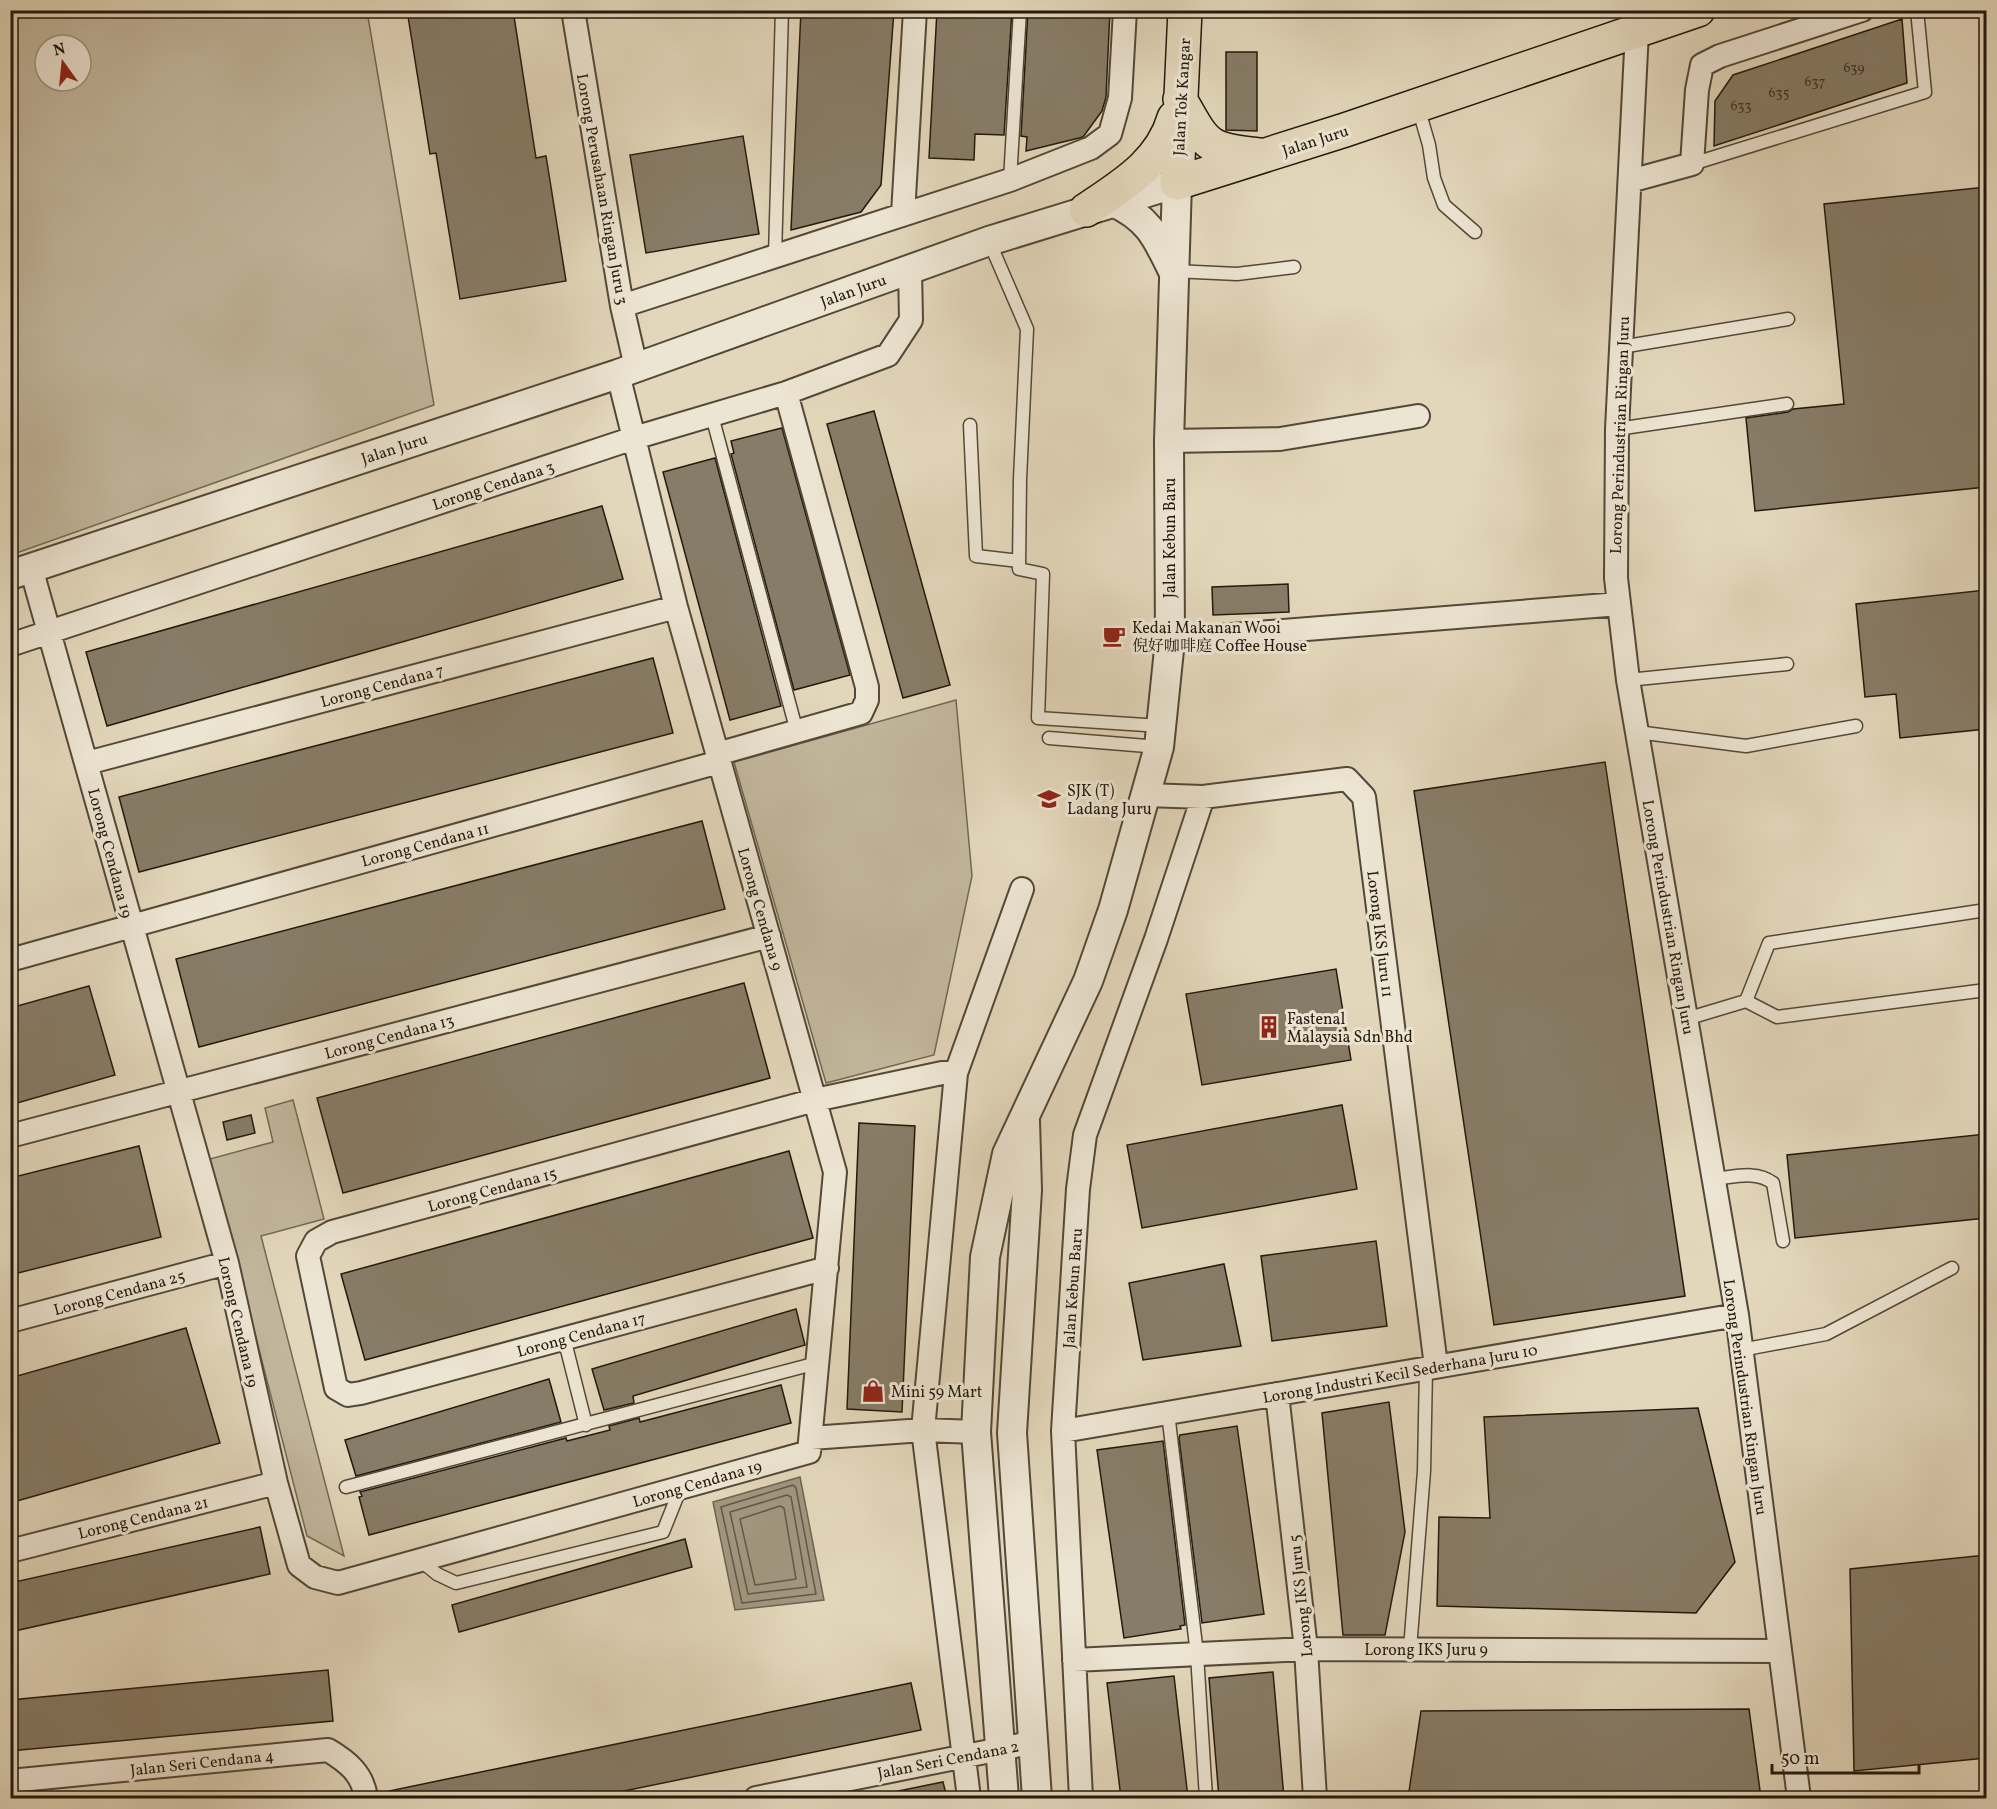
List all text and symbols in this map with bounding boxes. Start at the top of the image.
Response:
north arrow [33,33,93,93]
street label: Jalan Tok Kangar [1169,37,1197,157]
text: N [51,38,68,63]
house number: 639 [1843,59,1865,78]
street label: Lorong Perusahaan Ringan Juru 3 [570,72,632,307]
house number: 637 [1805,73,1826,92]
house number: 635 [1769,84,1789,103]
house number: 633 [1730,97,1752,116]
street label: Jalan Juru [1280,121,1352,163]
street label: Jalan Juru [818,270,890,314]
street label: Lorong Perindustrian Ringan Juru [1606,316,1636,554]
street label: Jalan Juru [359,429,431,471]
street label: Lorong Cendana 3 [430,457,557,517]
street label: Jalan Kebun Baru [1160,478,1182,598]
place label: Kedai Makanan Wooi 倪好咖啡庭 Coffee House [1132,618,1307,658]
cafe icon: Kedai Makanan Wooi 倪好咖啡庭 Coffee House [1101,623,1127,649]
street label: Lorong Cendana 7 [318,660,447,714]
place label: SJK (T) Ladang Juru [1067,781,1152,821]
street label: Lorong Cendana 19 [81,786,137,921]
school or university icon: SJK (T) Ladang Juru [1036,786,1062,812]
street label: Lorong Perindustrian Ringan Juru [1636,798,1699,1037]
street label: Lorong Cendana 11 [359,818,492,874]
street label: Lorong Cendana 9 [731,845,787,974]
street label: Lorong IKS Juru 11 [1360,869,1398,999]
place label: Fastenal Malaysia Sdn Bhd [1287,1009,1413,1049]
street label: Lorong Cendana 13 [322,1010,457,1066]
building icon: Fastenal Malaysia Sdn Bhd [1256,1014,1282,1040]
street label: Lorong Cendana 15 [426,1163,560,1219]
street label: Jalan Kebun Baru [1059,1227,1089,1349]
street label: Lorong Cendana 19 [211,1255,263,1390]
street label: Lorong Cendana 25 [51,1266,188,1322]
street label: Lorong Perindustrian Ringan Juru [1717,1278,1771,1517]
street label: Lorong Cendana 17 [514,1308,649,1364]
street label: Lorong Industri Kecil Sederhana Juru 10 [1261,1340,1540,1410]
shop icon: Mini 59 Mart [860,1378,886,1404]
place label: Mini 59 Mart [891,1382,983,1404]
street label: Lorong Cendana 19 [630,1456,765,1514]
street label: Lorong Cendana 21 [76,1492,211,1546]
street label: Lorong IKS Juru 5 [1285,1533,1319,1658]
street label: Lorong IKS Juru 9 [1364,1640,1488,1662]
street label: Jalan Seri Cendana 2 [876,1736,1021,1785]
scale bar [1772,1737,1919,1775]
street label: Jalan Seri Cendana 4 [129,1745,275,1782]
text: 50 m [1781,1747,1820,1772]

